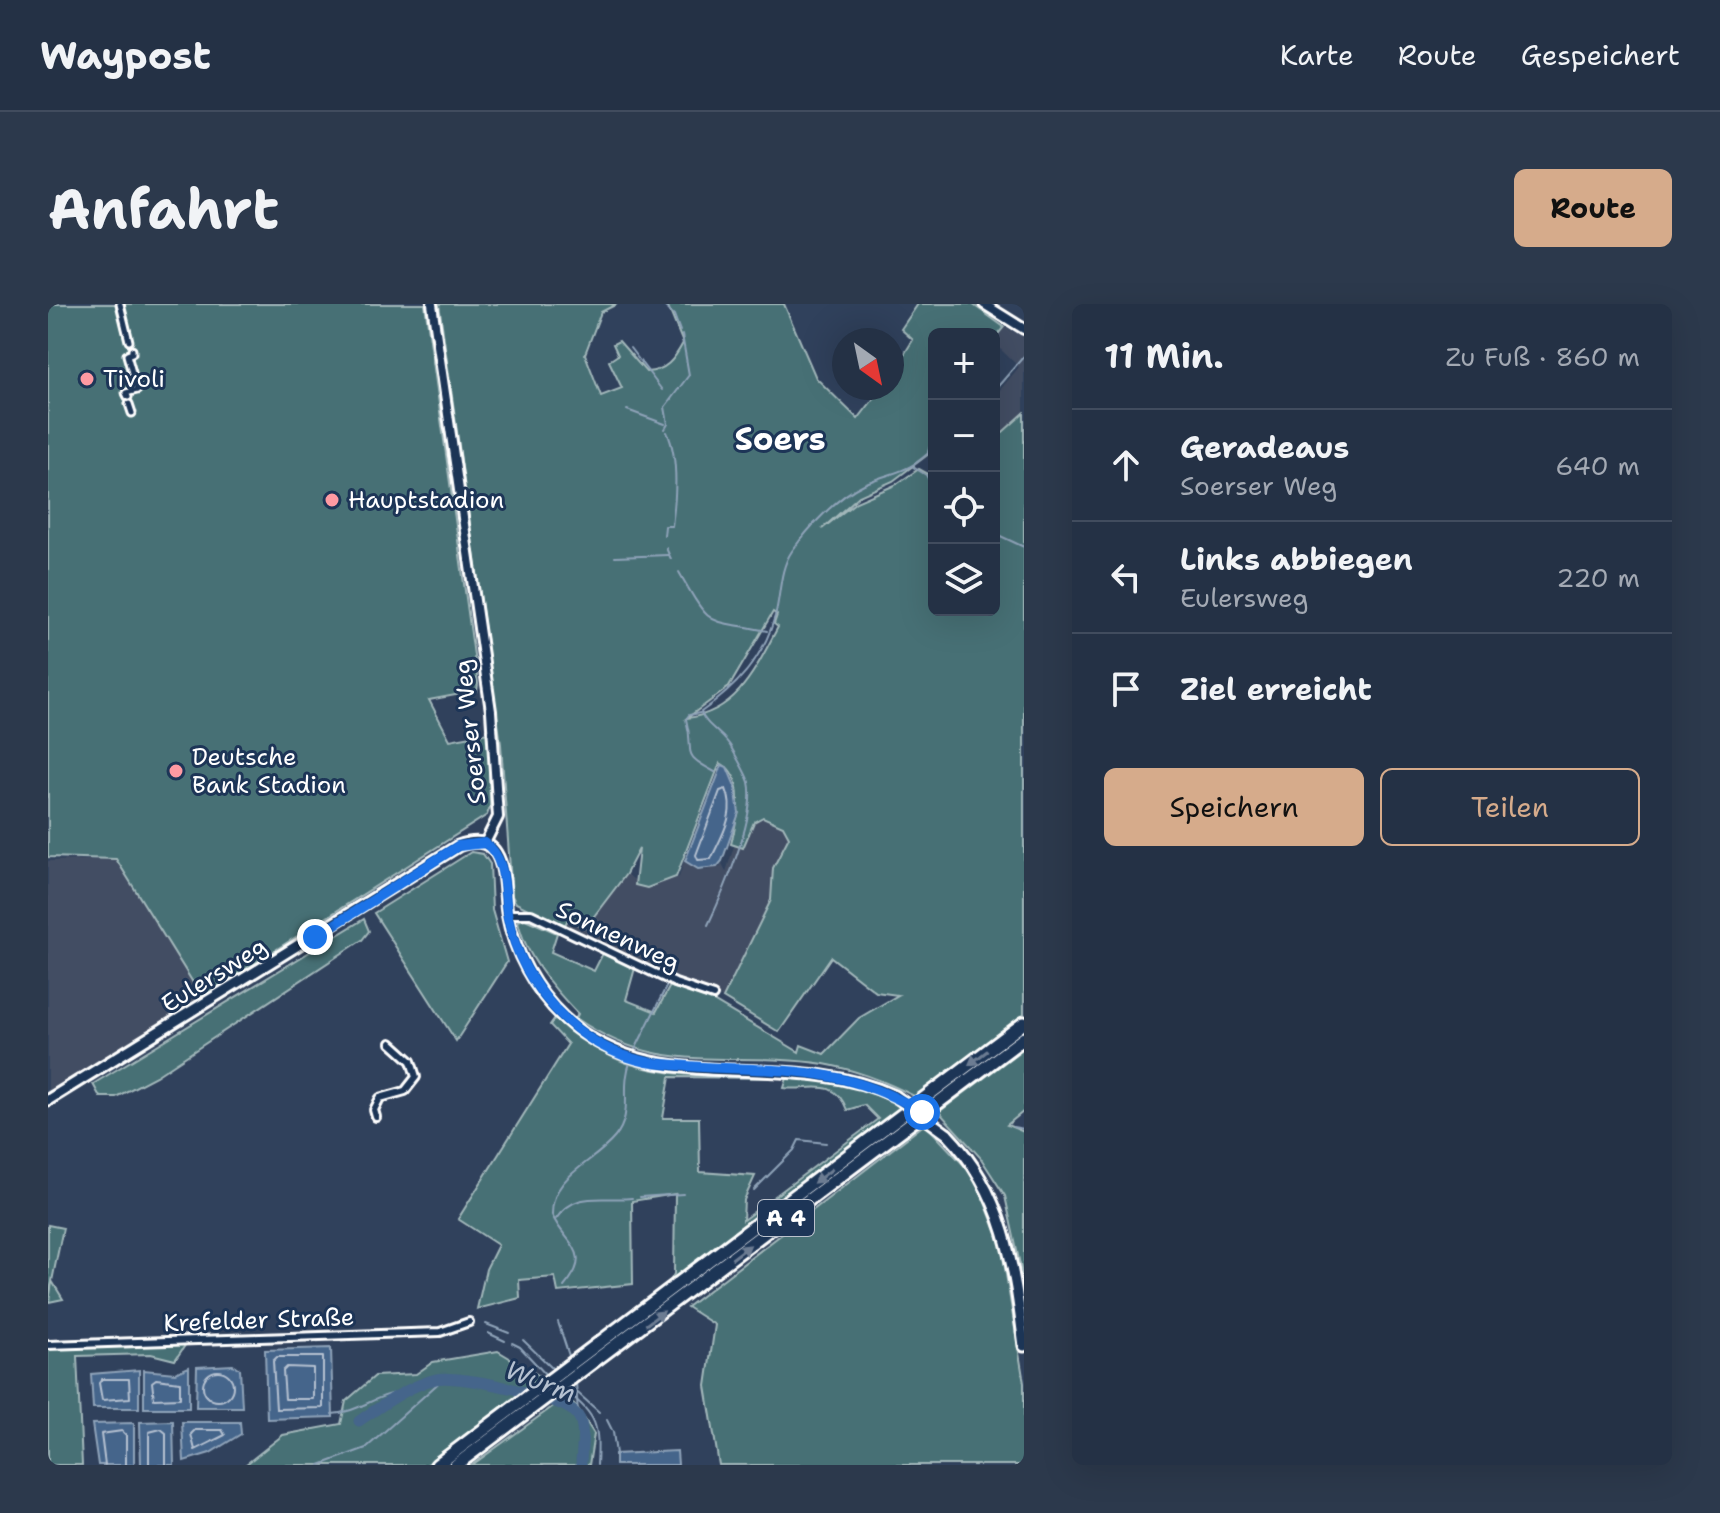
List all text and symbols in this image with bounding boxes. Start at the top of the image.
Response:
text: Waypost [40,30,211,81]
text: Karte [1280,36,1354,74]
text: Route [1398,36,1477,74]
text: Gespeichert [1521,36,1680,74]
button: Route [1514,169,1672,247]
text: Anfahrt [48,171,279,246]
north arrow [832,328,904,400]
map controls [928,328,1000,616]
button: + [928,328,1000,400]
text: 11 Min. [1104,333,1224,379]
text: Zu Fuß · 860 m [1446,339,1640,374]
place label: Tivoli [103,363,165,395]
marker: Tivoli [78,370,96,388]
button: − [928,400,1000,472]
district label: Soers [734,417,826,460]
text: Geradeaus [1180,427,1349,468]
icon: ahead [1104,443,1148,487]
text: 640 m [1555,448,1640,483]
text: Soerser Weg [1180,468,1337,503]
button: locate [928,472,1000,544]
place label: Hauptstadion [348,484,504,516]
marker: Hauptstadion [323,491,341,509]
text: Links abbiegen [1180,539,1413,580]
button: layers [928,544,1000,616]
icon: left [1104,555,1148,599]
text: 220 m [1556,560,1640,595]
text: Eulersweg [1180,580,1308,615]
street label: Soerser Weg [446,658,494,806]
icon: arrive [1104,667,1148,711]
text: Ziel erreicht [1180,669,1372,710]
place label: Deutsche Bank Stadion [192,741,346,801]
marker: Deutsche Bank Stadion [167,762,185,780]
button: Speichern [1104,768,1364,846]
button: Teilen [1380,768,1640,846]
street label: Sonnenweg [551,893,685,979]
route end [297,919,333,955]
street label: Eulersweg [155,930,273,1020]
one-way arrow [968,1050,988,1066]
route start [904,1094,940,1130]
one-way arrow [813,1167,833,1183]
road number: A 4 [758,1200,814,1236]
one-way arrow [731,1245,752,1261]
street label: Krefelder Straße [163,1301,355,1339]
one-way arrow [644,1310,665,1326]
water label: Wurm [501,1352,581,1410]

